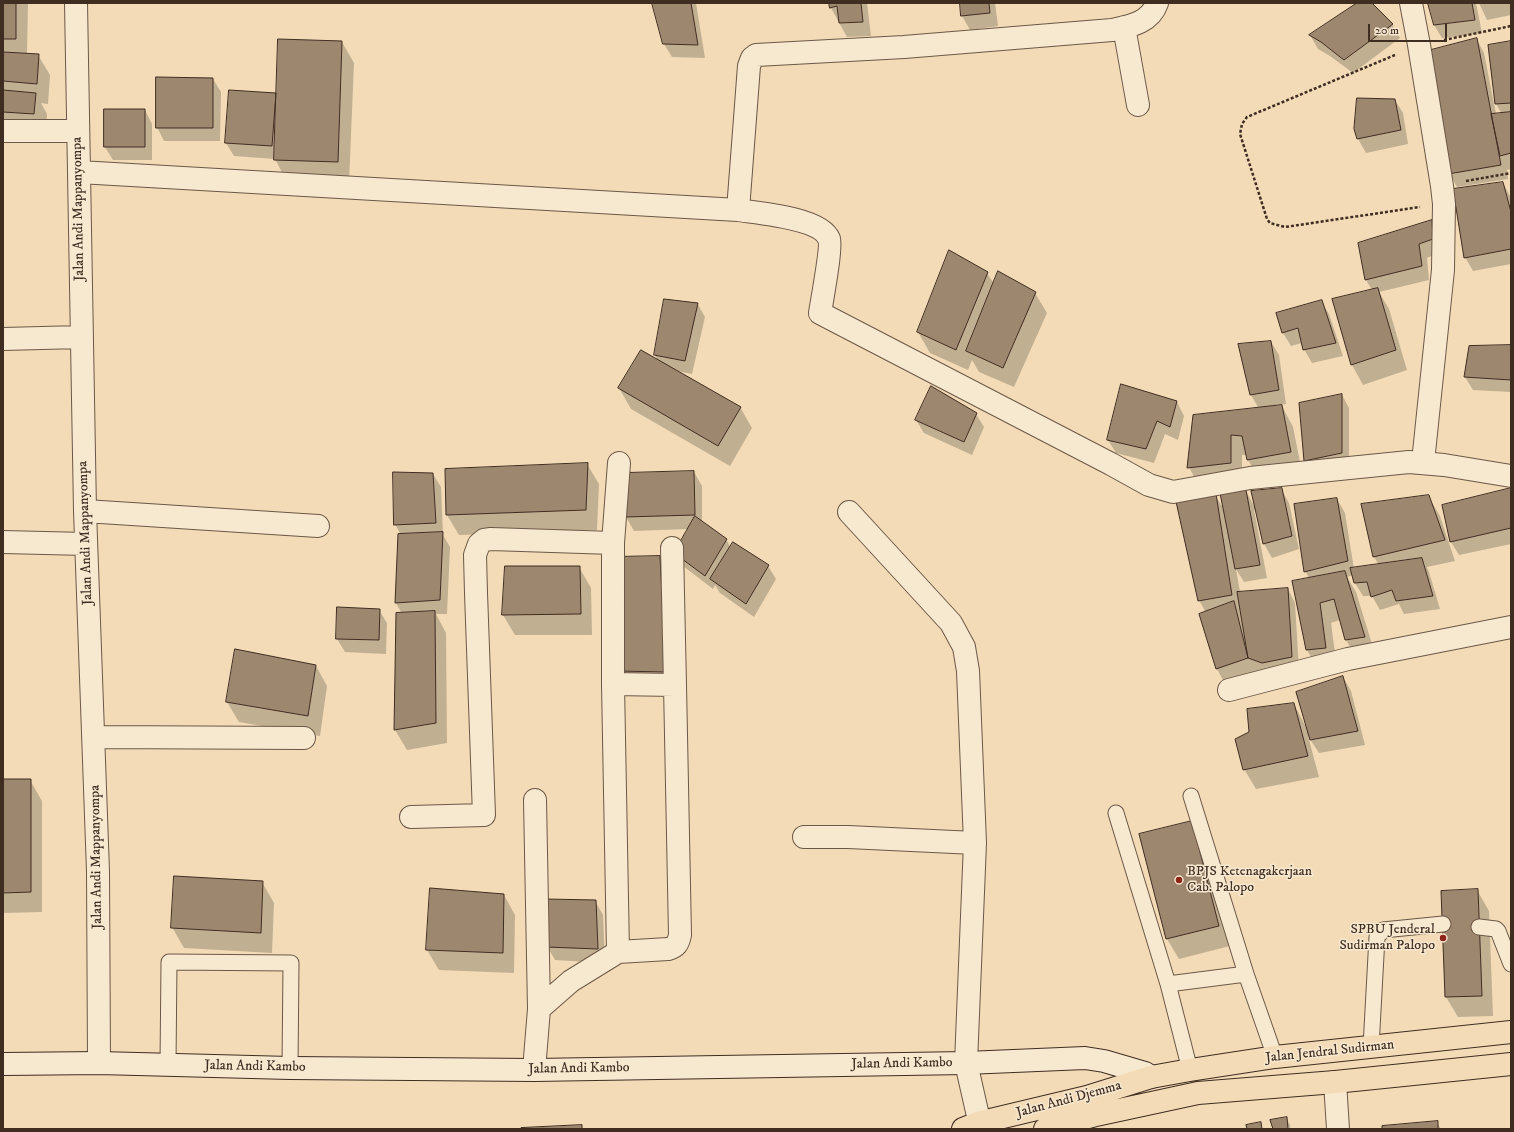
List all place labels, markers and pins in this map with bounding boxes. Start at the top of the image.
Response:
place label: BPJS Ketenagakerjaan Cab. Palopo [1187,864,1312,896]
marker: BPJS Ketenagakerjaan Cab. Palopo [1174,875,1184,885]
place label: SPBU Jenderal Sudirman Palopo [1339,922,1435,954]
marker: SPBU Jenderal Sudirman Palopo [1438,933,1448,943]

